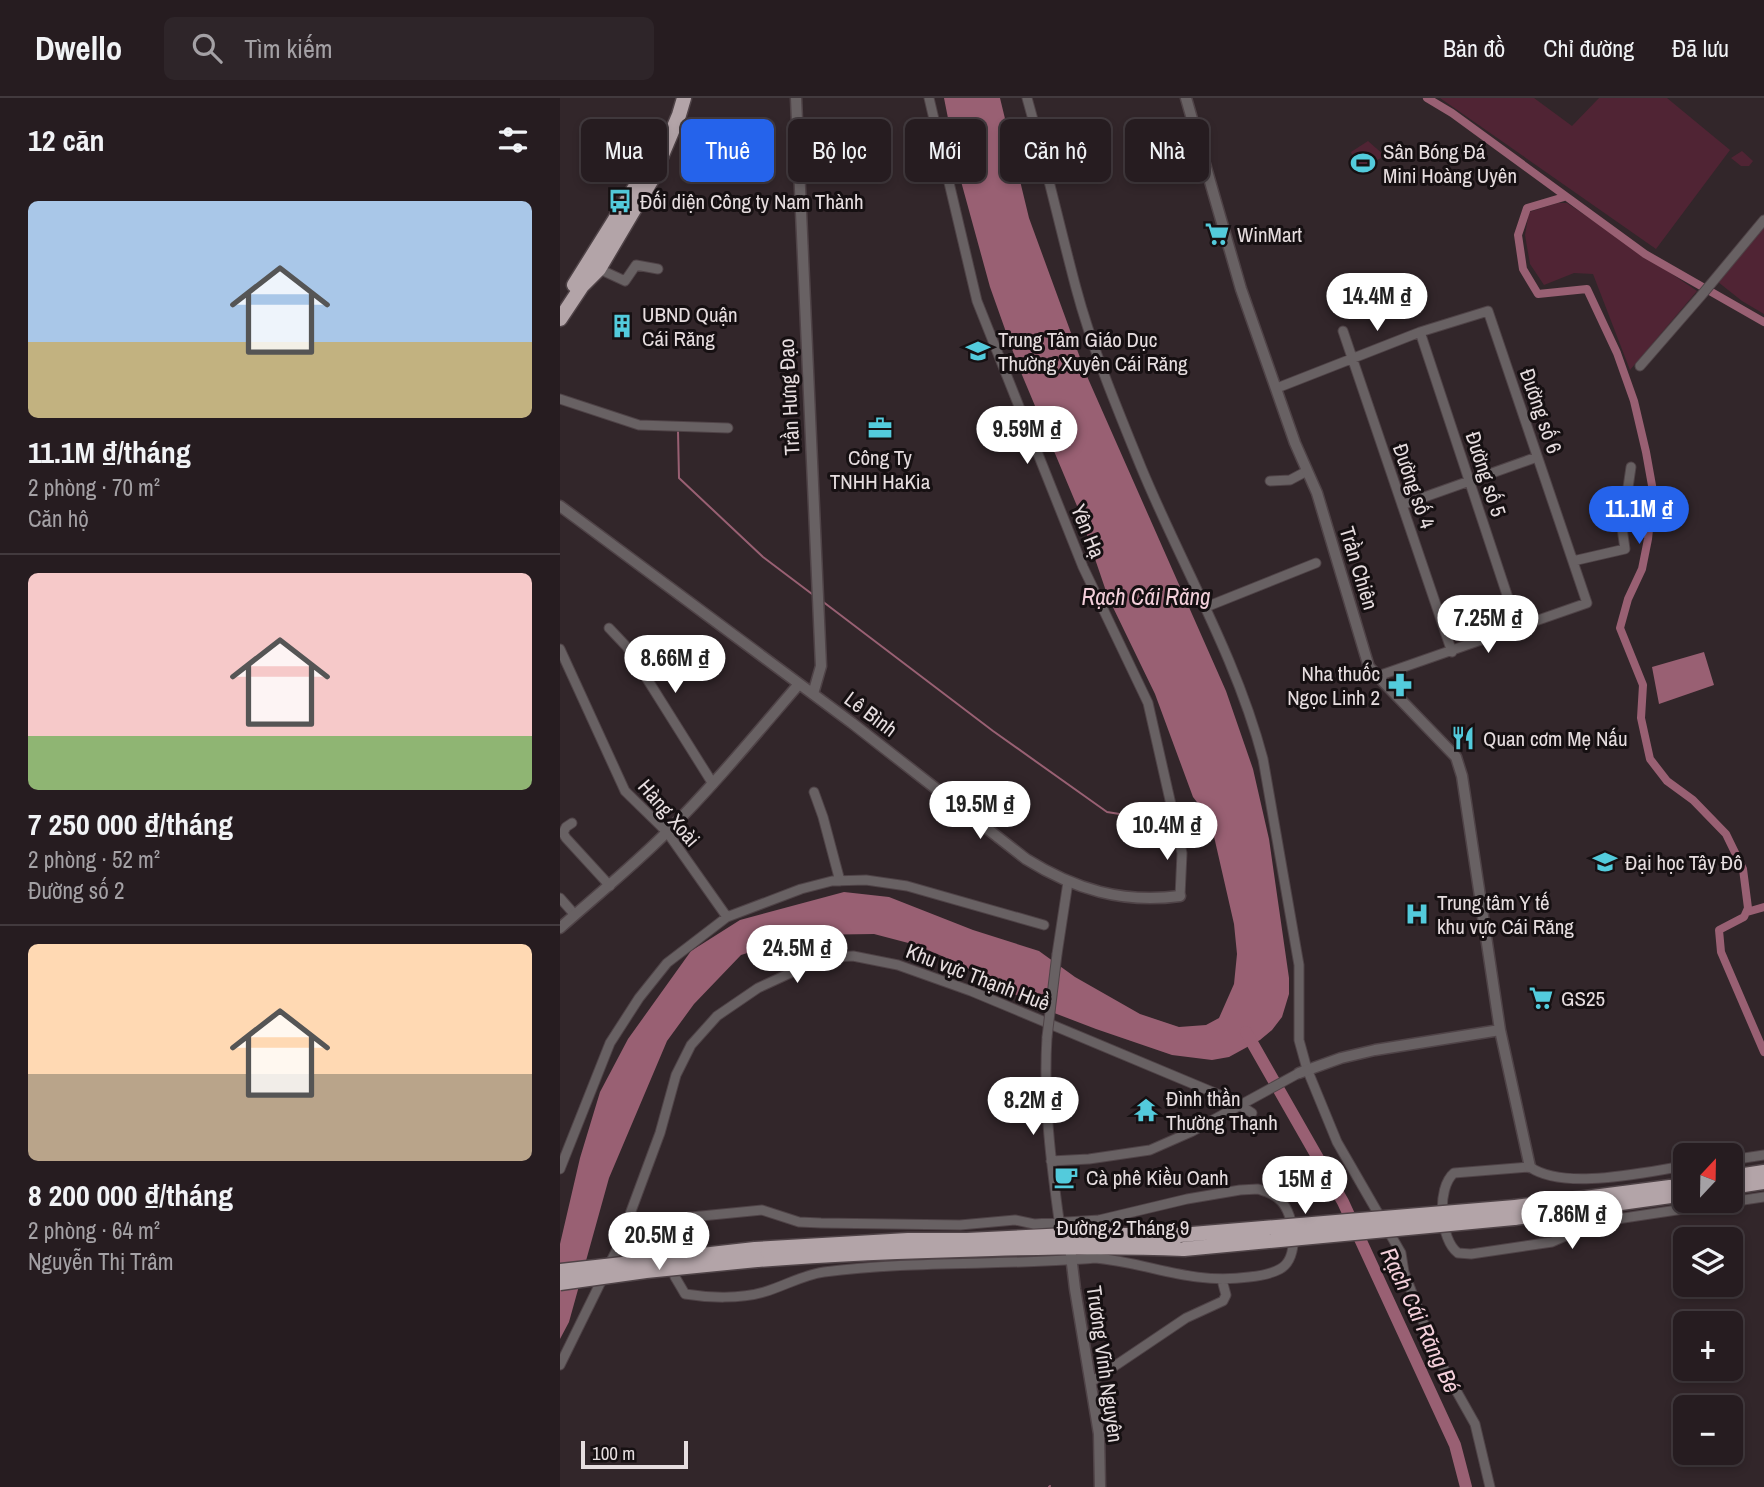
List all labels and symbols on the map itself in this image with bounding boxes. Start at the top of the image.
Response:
place label: Sân Bóng Đá Mini Hoàng Uyên [1383,137,1517,190]
sports icon: Sân Bóng Đá Mini Hoàng Uyên [1349,149,1377,177]
bus stop icon: Đối diện Công ty Nam Thành [606,187,634,215]
place label: Đối diện Công ty Nam Thành [640,187,864,216]
supermarket icon: WinMart [1203,220,1231,248]
place label: WinMart [1237,220,1302,249]
pin: 14.4M ₫ [1312,274,1442,333]
place label: UBND Quận Cái Răng [642,300,738,353]
building icon: UBND Quận Cái Răng [608,312,636,340]
place label: Trung Tâm Giáo Dục Thường Xuyên Cái Răng [998,325,1188,378]
school or university icon: Trung Tâm Giáo Dục Thường Xuyên Cái Răng [964,337,992,365]
street label: Trần Hưng Đạo [771,338,807,456]
street label: Đường số 6 [1513,365,1569,457]
pin: 9.59M ₫ [962,406,1092,466]
office icon: Công Ty TNHH HaKia [866,414,894,442]
street label: Đường số 5 [1459,428,1513,520]
street label: Đường số 4 [1386,440,1442,533]
place label: Công Ty TNHH HaKia [830,443,931,496]
pin: 11.1M ₫ [1574,486,1704,546]
street label: Yên Hạ [1064,500,1112,563]
street label: Trần Chiên [1333,523,1385,613]
water label: Rạch Cái Răng [1082,581,1210,612]
pin: 7.25M ₫ [1423,596,1553,655]
pin: 8.66M ₫ [610,636,740,695]
place label: Nha thuốc Ngọc Linh 2 [1287,659,1380,712]
pharmacy icon: Nha thuốc Ngọc Linh 2 [1386,671,1414,699]
street label: Lê Bình [839,685,903,743]
restaurant icon: Quan cơm Mẹ Nấu [1449,724,1477,752]
place label: Quan cơm Mẹ Nấu [1483,724,1628,753]
street label: Hàng Xoài [631,773,707,853]
pin: 19.5M ₫ [915,782,1045,841]
pin: 10.4M ₫ [1102,802,1232,862]
school or university icon: Đại học Tây Đô [1591,848,1619,876]
place label: Đại học Tây Đô [1625,848,1743,877]
place label: Trung tâm Y tế khu vực Cái Răng [1437,888,1574,941]
hospital icon: Trung tâm Y tế khu vực Cái Răng [1403,900,1431,928]
pin: 24.5M ₫ [732,926,862,985]
street label: Khu vực Thạnh Huề [902,936,1054,1018]
supermarket icon: GS25 [1527,984,1555,1012]
place label: GS25 [1561,984,1605,1013]
pin: 8.2M ₫ [976,1077,1090,1137]
place label: Đình thần Thường Thạnh [1166,1084,1278,1137]
temple icon: Đình thần Thường Thạnh [1132,1096,1160,1124]
north arrow [1673,1143,1743,1213]
pin: 15M ₫ [1256,1156,1354,1216]
cafe icon: Cà phê Kiều Oanh [1052,1163,1080,1191]
place label: Cà phê Kiều Oanh [1086,1163,1229,1192]
pin: 7.86M ₫ [1507,1192,1637,1251]
pin: 20.5M ₫ [594,1212,724,1272]
street label: Đường 2 Tháng 9 [1057,1213,1189,1242]
water label: Rạch Cái Răng Bé [1374,1242,1468,1398]
street label: Trương Vĩnh Nguyên [1080,1284,1130,1444]
scale bar [581,1438,688,1470]

